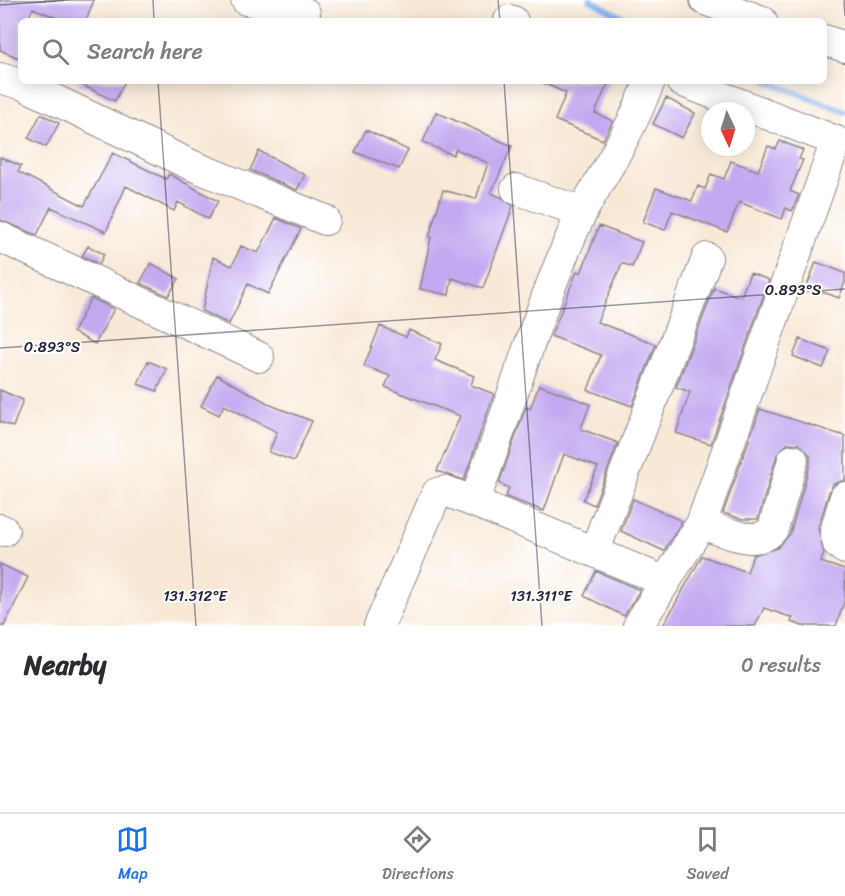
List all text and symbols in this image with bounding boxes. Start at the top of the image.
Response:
search box [18,18,827,84]
text: Search here [87,32,203,71]
icon: search [39,35,72,68]
north arrow [701,102,755,156]
text: 0.893°S [765,277,822,303]
text: 0.893°S [24,334,81,360]
text: 131.312°E [163,583,229,609]
text: 131.311°E [510,583,573,609]
text: Nearby [24,642,106,688]
text: 0 results [741,648,821,683]
tab: Map [116,823,149,888]
tab: Directions [382,823,454,888]
tab: Saved [686,823,729,888]

